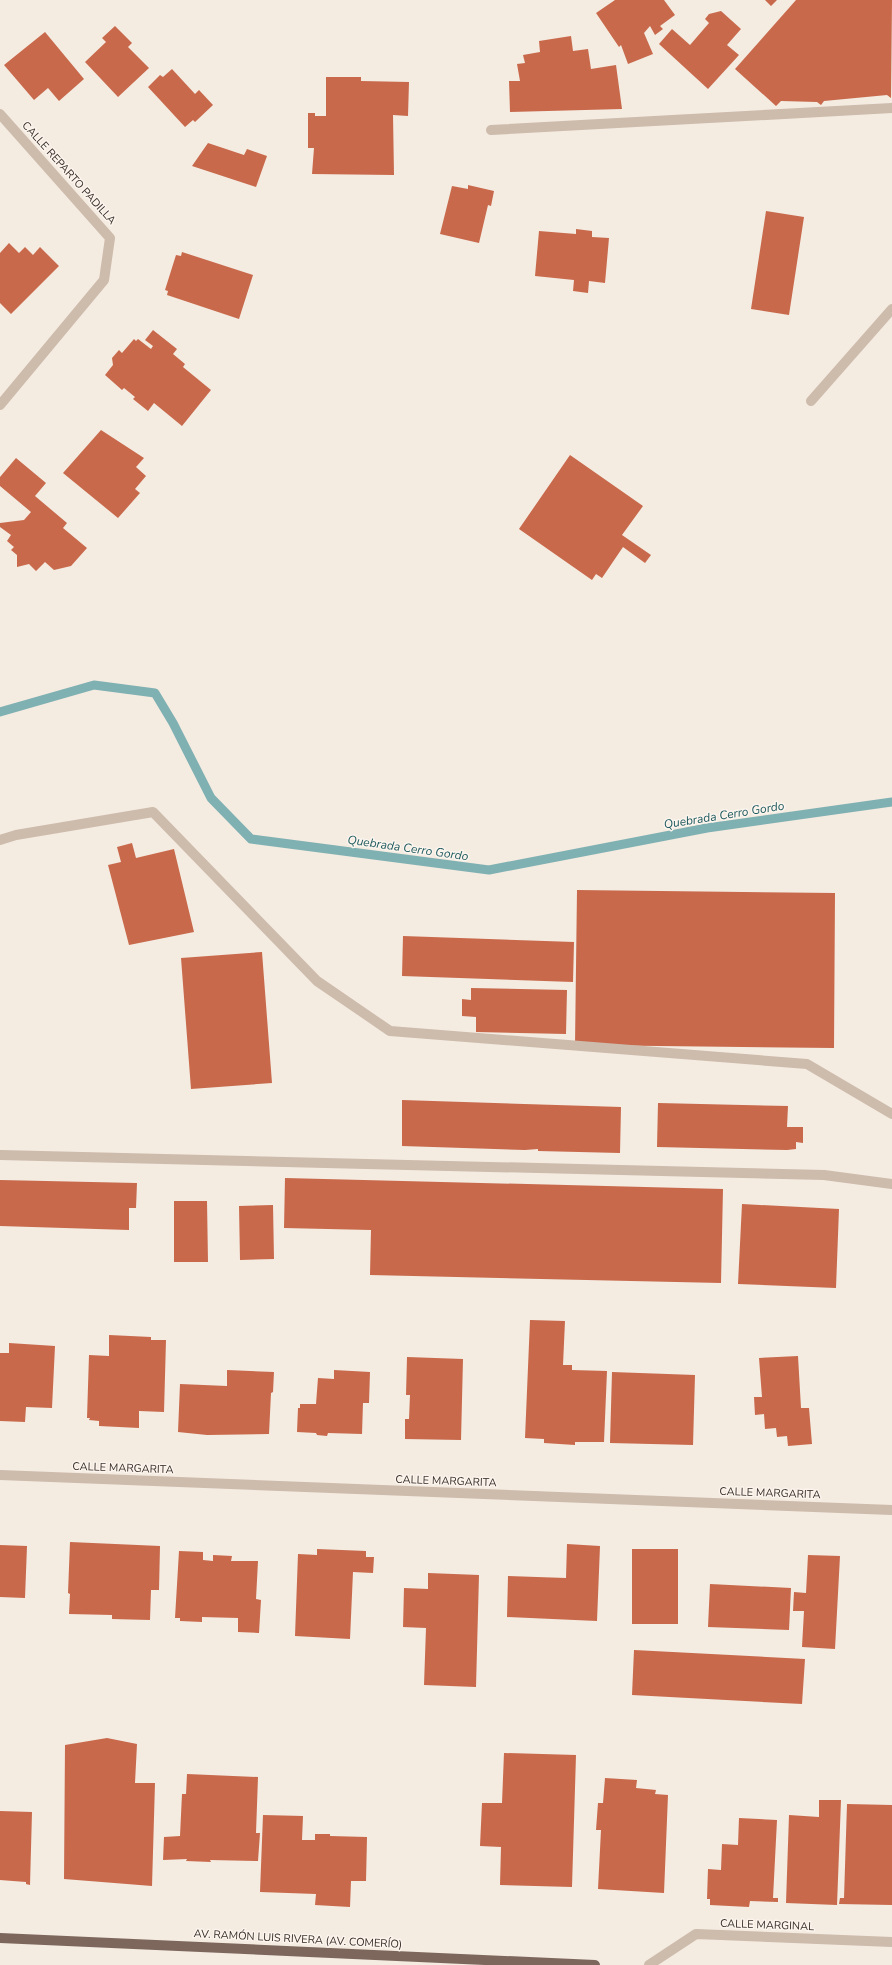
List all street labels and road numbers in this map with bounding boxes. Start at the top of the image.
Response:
street label: CALLE REPARTO PADILLA [19,118,119,228]
street label: CALLE MARGARITA [72,1459,174,1477]
street label: CALLE MARGARITA [395,1472,497,1490]
street label: CALLE MARGARITA [719,1484,821,1502]
street label: CALLE MARGINAL [720,1916,814,1934]
street label: AV. RAMÓN LUIS RIVERA (AV. COMERÍO) [193,1925,403,1952]

